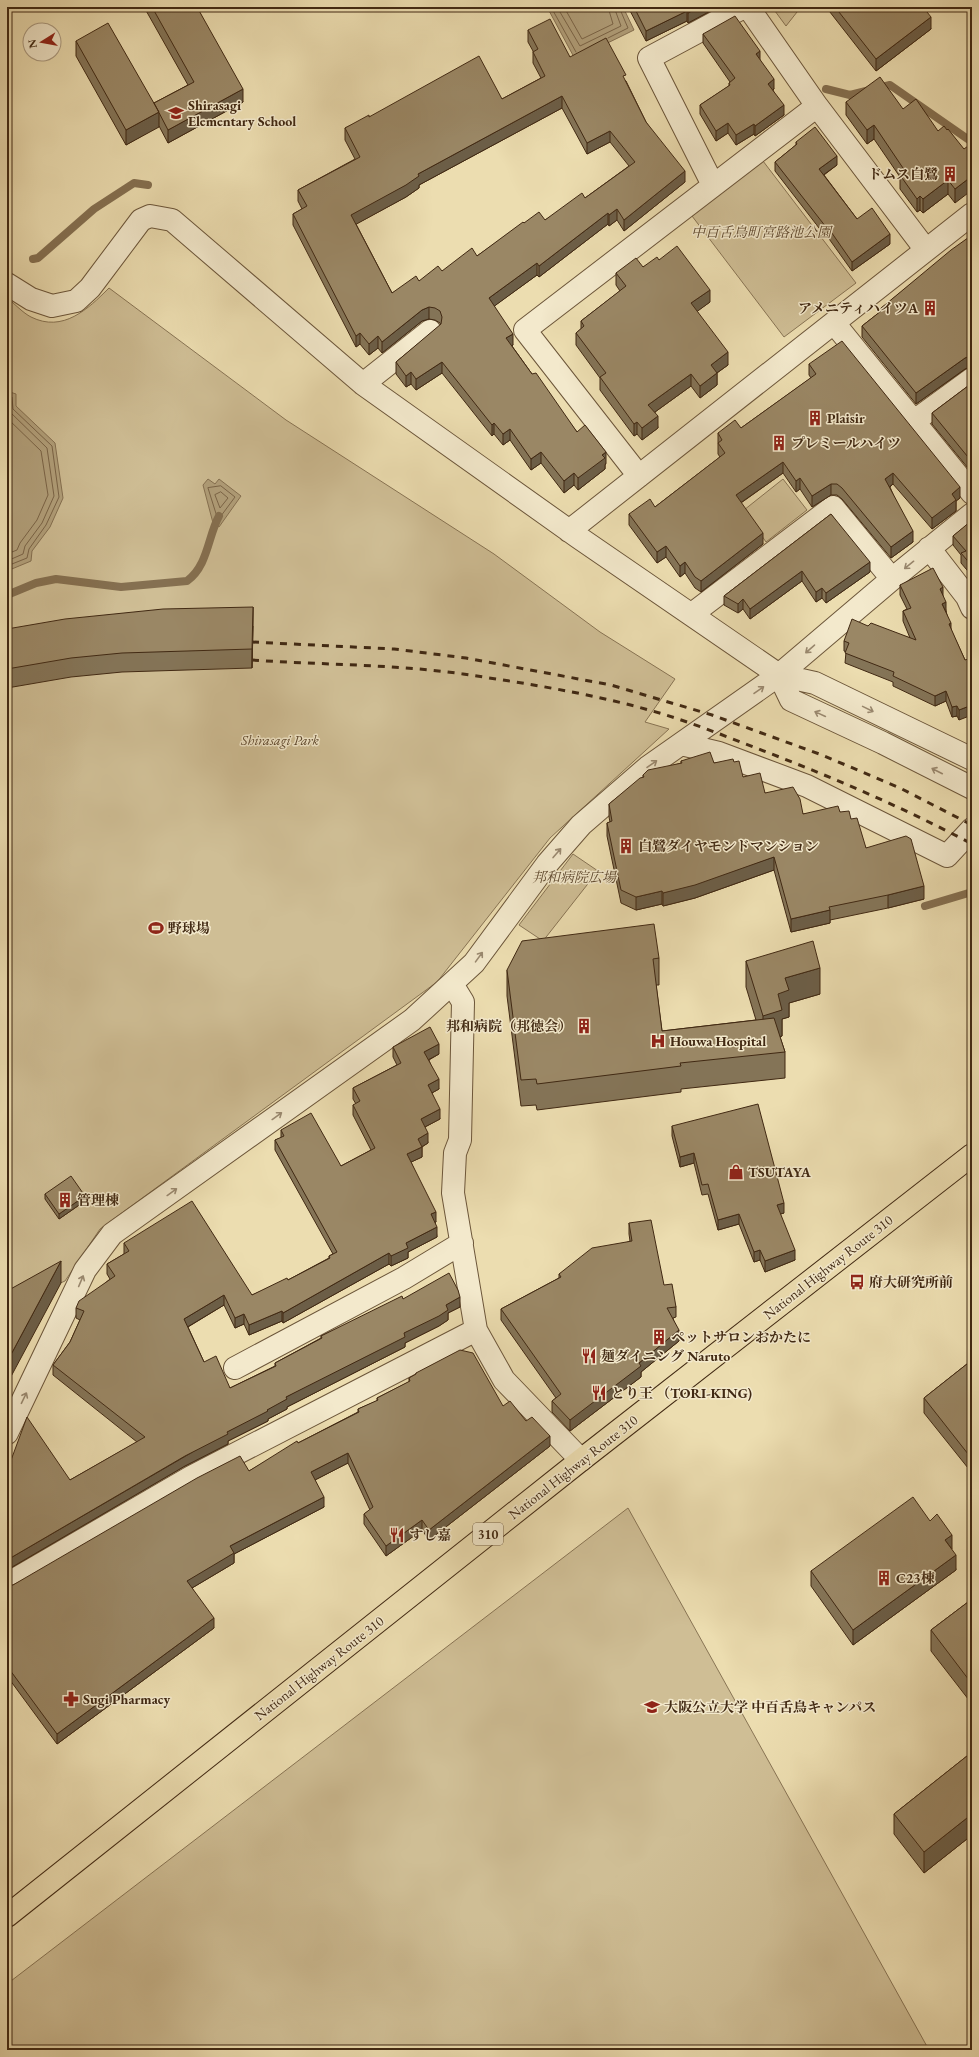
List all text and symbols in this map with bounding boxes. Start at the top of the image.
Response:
north arrow [22,22,62,62]
text: N [24,38,40,50]
place label: Shirasagi Elementary School [188,96,296,130]
school or university icon: Shirasagi Elementary School [167,104,185,122]
place label: ドムス白鷺 [868,165,938,183]
building icon: ドムス白鷺 [941,165,959,183]
park label: 中百舌鳥町宮路池公園 [691,223,833,241]
place label: アメニティハイツA [798,299,919,317]
building icon: アメニティハイツA [921,299,939,317]
building icon: Plaisir [806,409,824,427]
place label: Plaisir [827,409,865,427]
building icon: プレミールハイツ [770,434,788,452]
place label: プレミールハイツ [791,434,901,452]
one-way arrow [903,560,914,569]
one-way arrow [805,644,815,653]
one-way arrow [753,686,764,694]
one-way arrow [861,706,873,713]
one-way arrow [815,710,827,717]
park label: Shirasagi Park [240,731,320,749]
one-way arrow [646,760,657,768]
one-way arrow [931,766,943,774]
building icon: 白鷺ダイヤモンドマンション [617,837,635,855]
place label: 白鷺ダイヤモンドマンション [638,837,819,855]
one-way arrow [553,847,562,858]
park label: 邦和病院広場 [532,868,618,886]
sports icon: 野球場 [147,919,165,937]
place label: 野球場 [168,919,210,937]
one-way arrow [475,951,483,962]
place label: 邦和病院（邦徳会） [446,1017,572,1035]
building icon: 邦和病院（邦徳会） [575,1017,593,1035]
hospital icon: Houwa Hospital [649,1032,667,1050]
place label: Houwa Hospital [670,1032,766,1050]
one-way arrow [272,1112,283,1120]
shop icon: TSUTAYA [727,1163,745,1181]
place label: TSUTAYA [748,1163,812,1181]
one-way arrow [166,1188,177,1196]
building icon: 管理棟 [56,1191,74,1209]
place label: 管理棟 [77,1191,119,1209]
street label: National Highway Route 310 [760,1211,896,1323]
bus stop icon: 府大研究所前 [848,1273,866,1291]
place label: 府大研究所前 [869,1273,953,1291]
one-way arrow [77,1276,85,1288]
building icon: ペットサロンおかたに [650,1328,668,1346]
place label: ペットサロンおかたに [671,1328,811,1346]
restaurant icon: 麺ダイニング Naruto [580,1347,598,1365]
place label: 麺ダイニング Naruto [601,1347,730,1365]
restaurant icon: とり王 （TORI-KING) [590,1384,608,1402]
place label: とり王 （TORI-KING) [611,1384,752,1402]
one-way arrow [21,1393,28,1405]
street label: National Highway Route 310 [505,1411,641,1523]
road number: 310 [473,1523,503,1545]
restaurant icon: すし嘉 [388,1526,406,1544]
place label: すし嘉 [409,1526,451,1544]
building icon: C23棟 [875,1569,893,1587]
place label: C23棟 [896,1569,935,1587]
street label: National Highway Route 310 [251,1612,387,1724]
pharmacy icon: Sugi Pharmacy [62,1690,80,1708]
place label: Sugi Pharmacy [83,1690,170,1708]
school or university icon: 大阪公立大学 中百舌鳥キャンパス [643,1698,661,1716]
place label: 大阪公立大学 中百舌鳥キャンパス [664,1698,876,1716]

